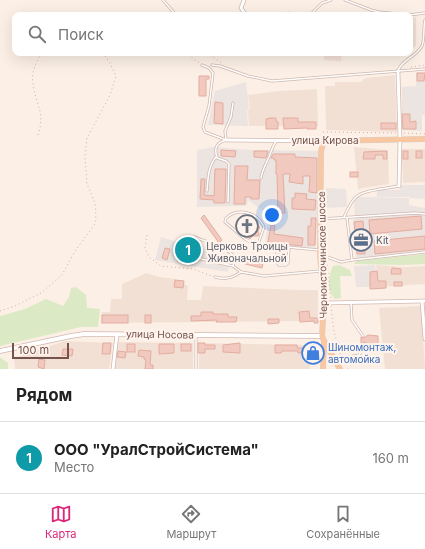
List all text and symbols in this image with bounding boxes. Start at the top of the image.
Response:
search box [12,12,413,56]
icon: search [26,23,48,45]
text: Поиск [58,25,104,44]
street label: улица Кирова [291,134,359,146]
street label: Черноисточинское шоссе [315,191,329,319]
your location [262,205,282,225]
church icon: Церковь Троицы Живоначальной [234,213,260,239]
office icon: Kit [348,227,374,253]
place label: Kit [376,234,389,246]
pin: 1 [175,235,201,265]
place label: Церковь Троицы Живоначальной [206,240,288,264]
street label: улица Носова [126,327,194,341]
shop icon: Шиномонтаж, автомойка [300,340,326,366]
scale bar [12,341,69,360]
place label: Шиномонтаж, автомойка [328,341,396,365]
text: 100 m [18,343,49,357]
text: Рядом [16,385,72,405]
text: ООО "УралСтройСистема" [54,440,259,459]
text: 1 [26,450,32,466]
text: 160 m [372,450,409,466]
text: Место [54,459,94,475]
tab: Карта [45,503,77,541]
tab: Маршрут [166,503,216,541]
tab: Сохранённые [306,503,380,541]

